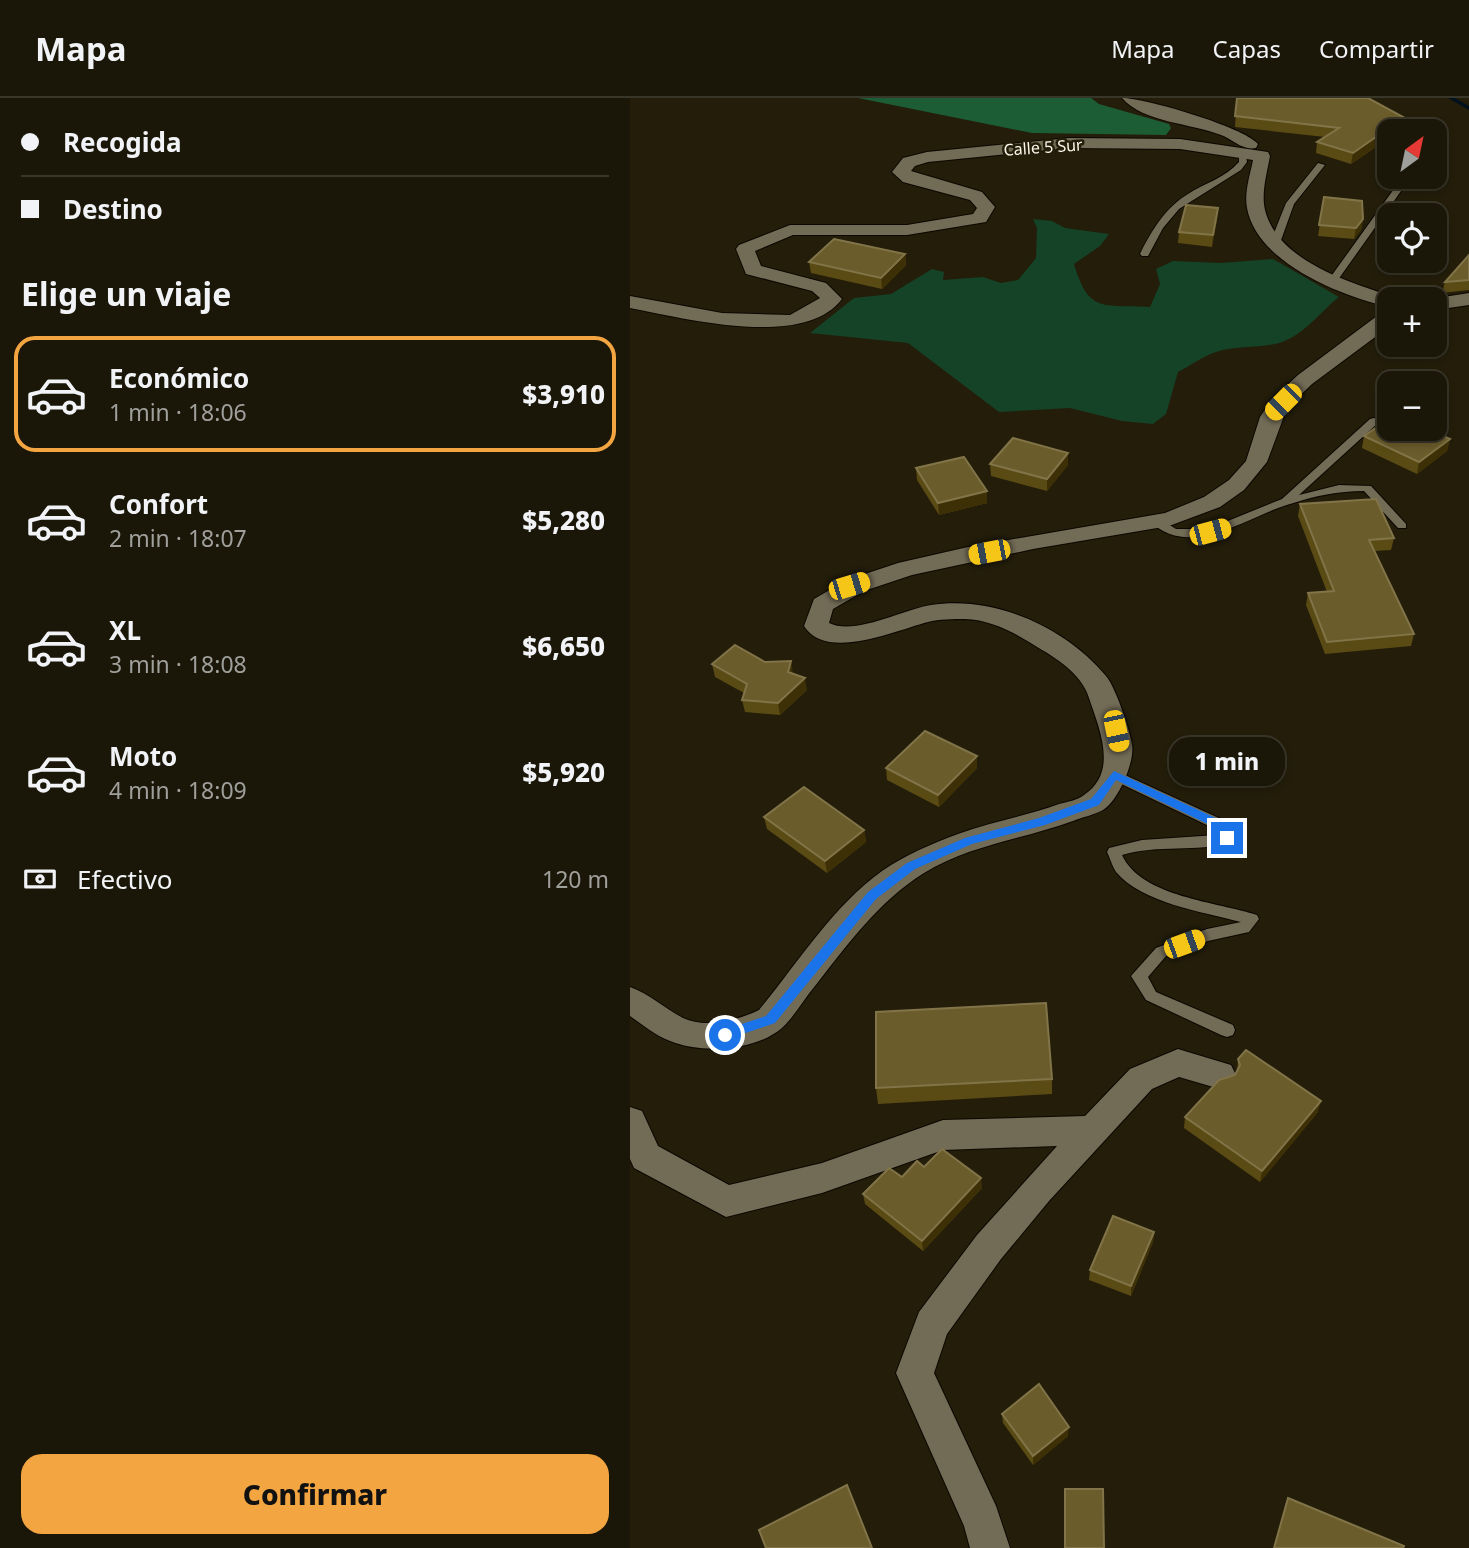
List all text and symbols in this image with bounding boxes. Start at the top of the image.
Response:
text: Mapa [35,26,127,71]
text: Mapa [1111,32,1175,65]
text: Capas [1213,32,1281,65]
text: Compartir [1319,32,1434,65]
north arrow [1377,119,1447,189]
map controls [1377,119,1447,441]
text: Recogida [63,124,181,160]
street label: Calle 5 Sur [1003,133,1084,161]
text: Destino [63,191,163,227]
button: locate [1377,203,1447,273]
text: Elige un viaje [21,272,231,315]
button: + [1377,287,1447,357]
text: Económico [109,360,249,396]
icon: car [25,363,88,426]
button: − [1377,371,1447,441]
text: $3,910 [522,376,605,412]
car [1261,380,1306,424]
text: 1 min · 18:06 [109,396,247,428]
text: Confort [109,486,208,522]
icon: car [25,489,88,552]
text: $5,280 [522,502,605,538]
car [1187,516,1234,548]
text: 2 min · 18:07 [109,522,247,554]
car [967,538,1012,566]
car [826,570,873,602]
text: XL [109,612,141,648]
icon: car [25,615,88,678]
text: $6,650 [522,628,605,664]
text: 3 min · 18:08 [109,648,247,680]
car [1102,708,1131,754]
callout: 1 min [1169,736,1285,786]
text: Moto [109,738,177,774]
icon: car [25,741,88,804]
text: 1 min [1195,745,1259,777]
text: $5,920 [522,754,605,790]
text: 4 min · 18:09 [109,774,247,806]
route end [1211,822,1243,854]
icon: cash [21,860,59,898]
text: Efectivo [77,861,173,897]
text: 120 m [542,863,609,895]
car [1161,927,1208,961]
route start [709,1019,741,1051]
button: Confirmar [21,1454,609,1534]

